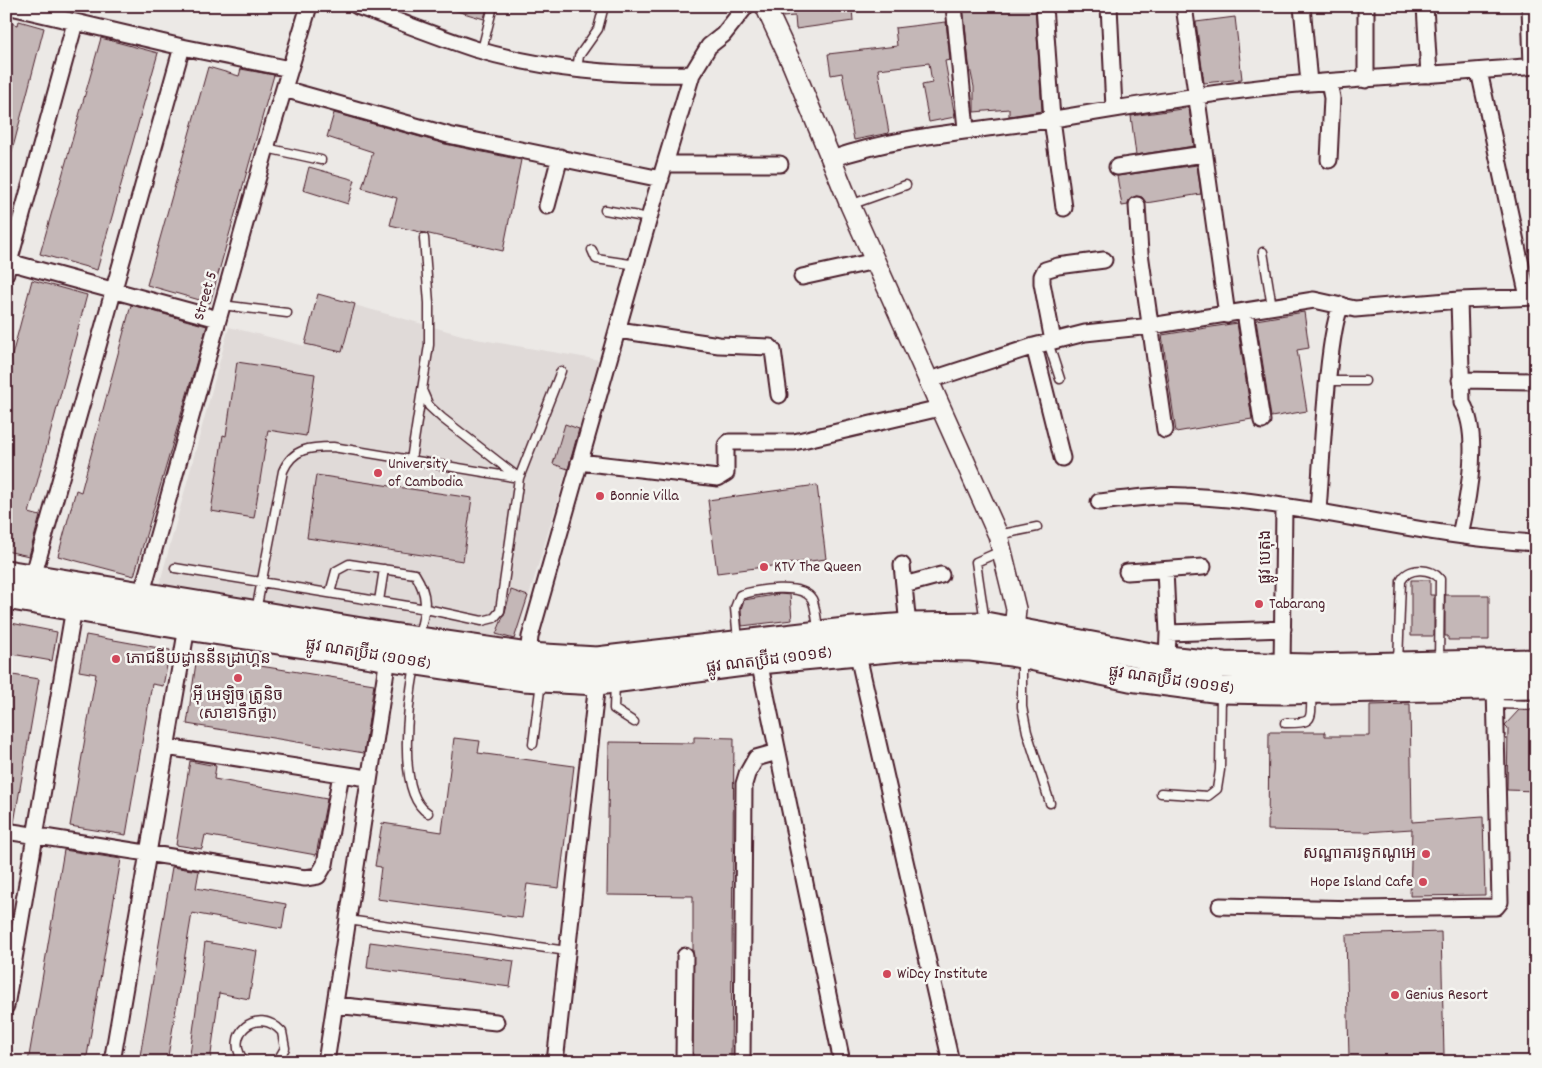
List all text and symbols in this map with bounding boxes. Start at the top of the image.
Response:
street label: Street 5 [188,269,224,323]
place label: University of Cambodia [388,453,463,494]
marker: University of Cambodia [372,467,384,479]
place label: Bonnie Villa [610,485,679,508]
marker: Bonnie Villa [594,490,606,502]
street label: ផ្លូវ បេតុង [1255,530,1278,584]
place label: KTV The Queen [774,556,861,579]
marker: KTV The Queen [758,561,770,573]
place label: Tabarang [1269,593,1325,616]
marker: Tabarang [1253,598,1265,610]
street label: ផ្លូវ ណតប្រ៊ីដ (១០១៩) [304,631,433,677]
street label: ផ្លូវ ណតប្រ៊ីដ (១០១៩) [705,639,833,681]
place label: ភោជនីយដ្ធាននីនដ្រាហ្គន [126,647,271,671]
marker: ភោជនីយដ្ធាននីនដ្រាហ្គន [110,653,122,665]
street label: ផ្លូវ ណតប្រ៊ីដ (១០១៩) [1107,658,1236,702]
marker: អ៊ី អេឡិច ត្រូនិច (សាខាទឹកថ្លា) [232,672,244,684]
place label: អ៊ី អេឡិច ត្រូនិច (សាខាទឹកថ្លា) [193,684,283,726]
place label: សណ្ឋាគារទូកណូអេ [1303,843,1416,866]
marker: សណ្ឋាគារទូកណូអេ [1420,848,1432,860]
place label: Hope Island Cafe [1310,871,1413,894]
marker: Hope Island Cafe [1417,876,1429,888]
place label: WiDcy Institute [897,963,988,986]
marker: WiDcy Institute [881,968,893,980]
place label: Genius Resort [1405,984,1488,1007]
marker: Genius Resort [1389,989,1401,1001]

